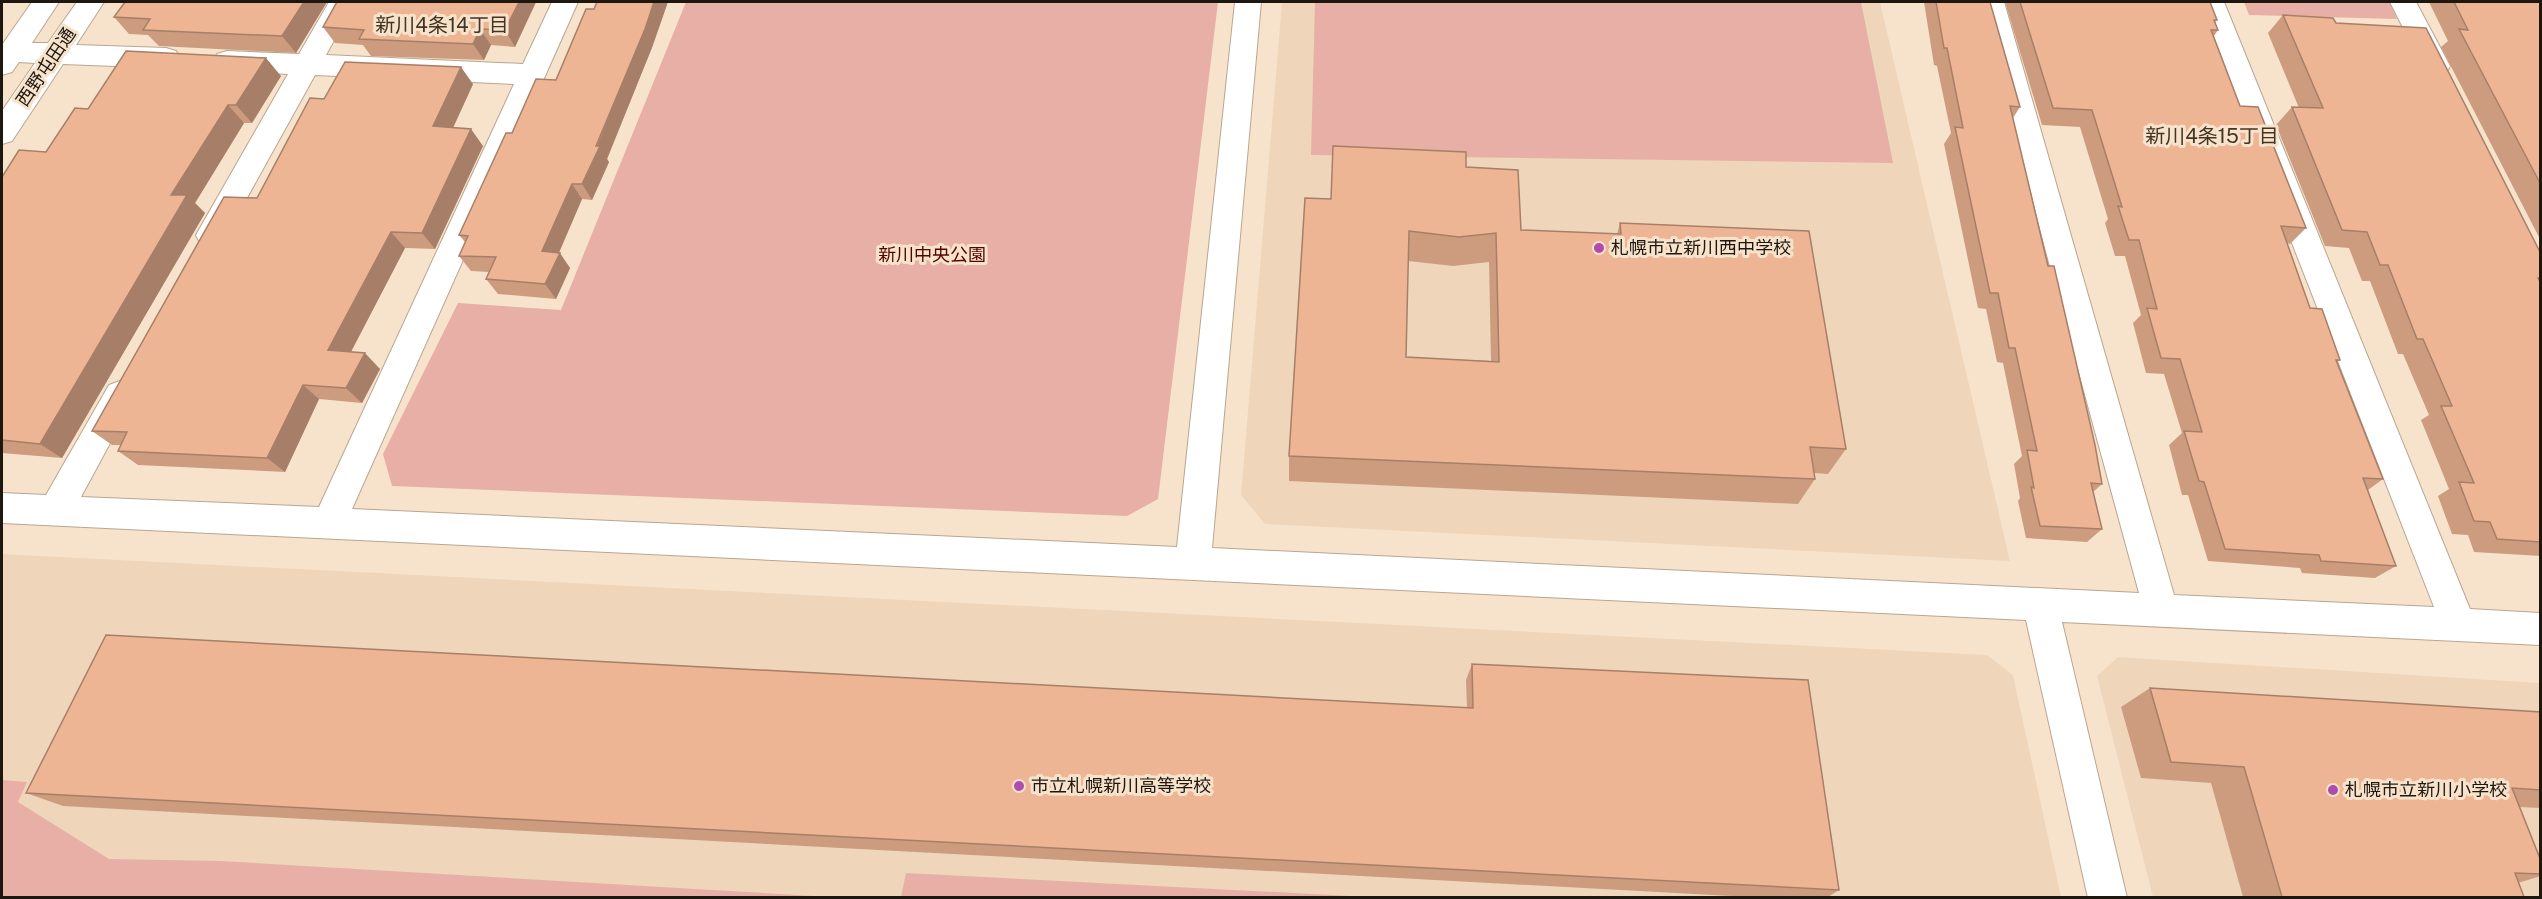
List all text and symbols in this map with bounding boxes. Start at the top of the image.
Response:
district label: 新川4条14丁目 [375,13,509,37]
street label: 西野屯田通 [12,24,79,110]
district label: 新川4条15丁目 [2145,124,2279,148]
place label: 札幌市立新川西中学校 [1611,237,1791,258]
marker: 札幌市立新川西中学校 [1592,241,1606,255]
park label: 新川中央公園 [878,244,986,265]
place label: 市立札幌新川高等学校 [1031,775,1211,796]
marker: 市立札幌新川高等学校 [1012,779,1026,793]
place label: 札幌市立新川小学校 [2345,779,2507,800]
marker: 札幌市立新川小学校 [2326,783,2340,797]

